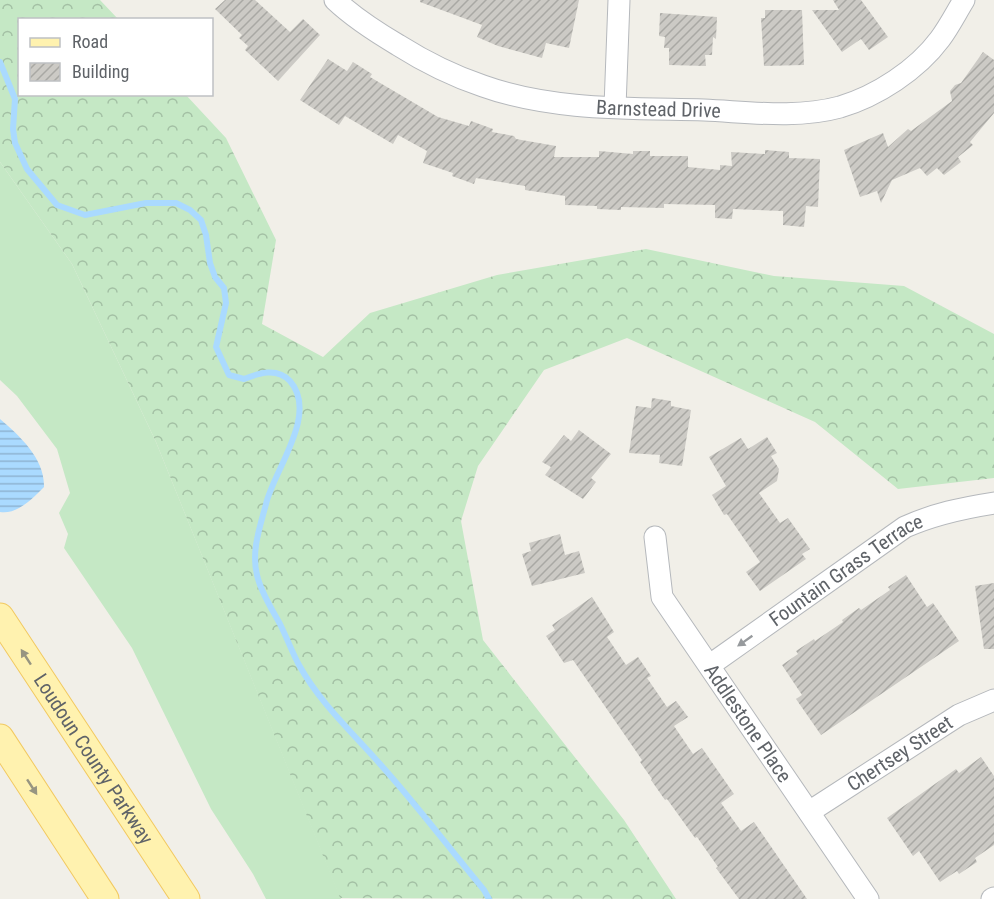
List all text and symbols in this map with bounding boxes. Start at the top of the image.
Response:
legend [18,18,213,96]
text: Road [72,31,108,52]
text: Building [72,61,129,82]
street label: Barnstead Drive [596,95,722,123]
street label: Fountain Grass Terrace [764,509,926,631]
one-way arrow [737,635,753,647]
one-way arrow [21,649,32,666]
street label: Addlestone Place [699,659,797,787]
street label: Loudoun County Parkway [29,669,158,849]
street label: Chertsey Street [842,710,957,796]
one-way arrow [26,779,37,795]

